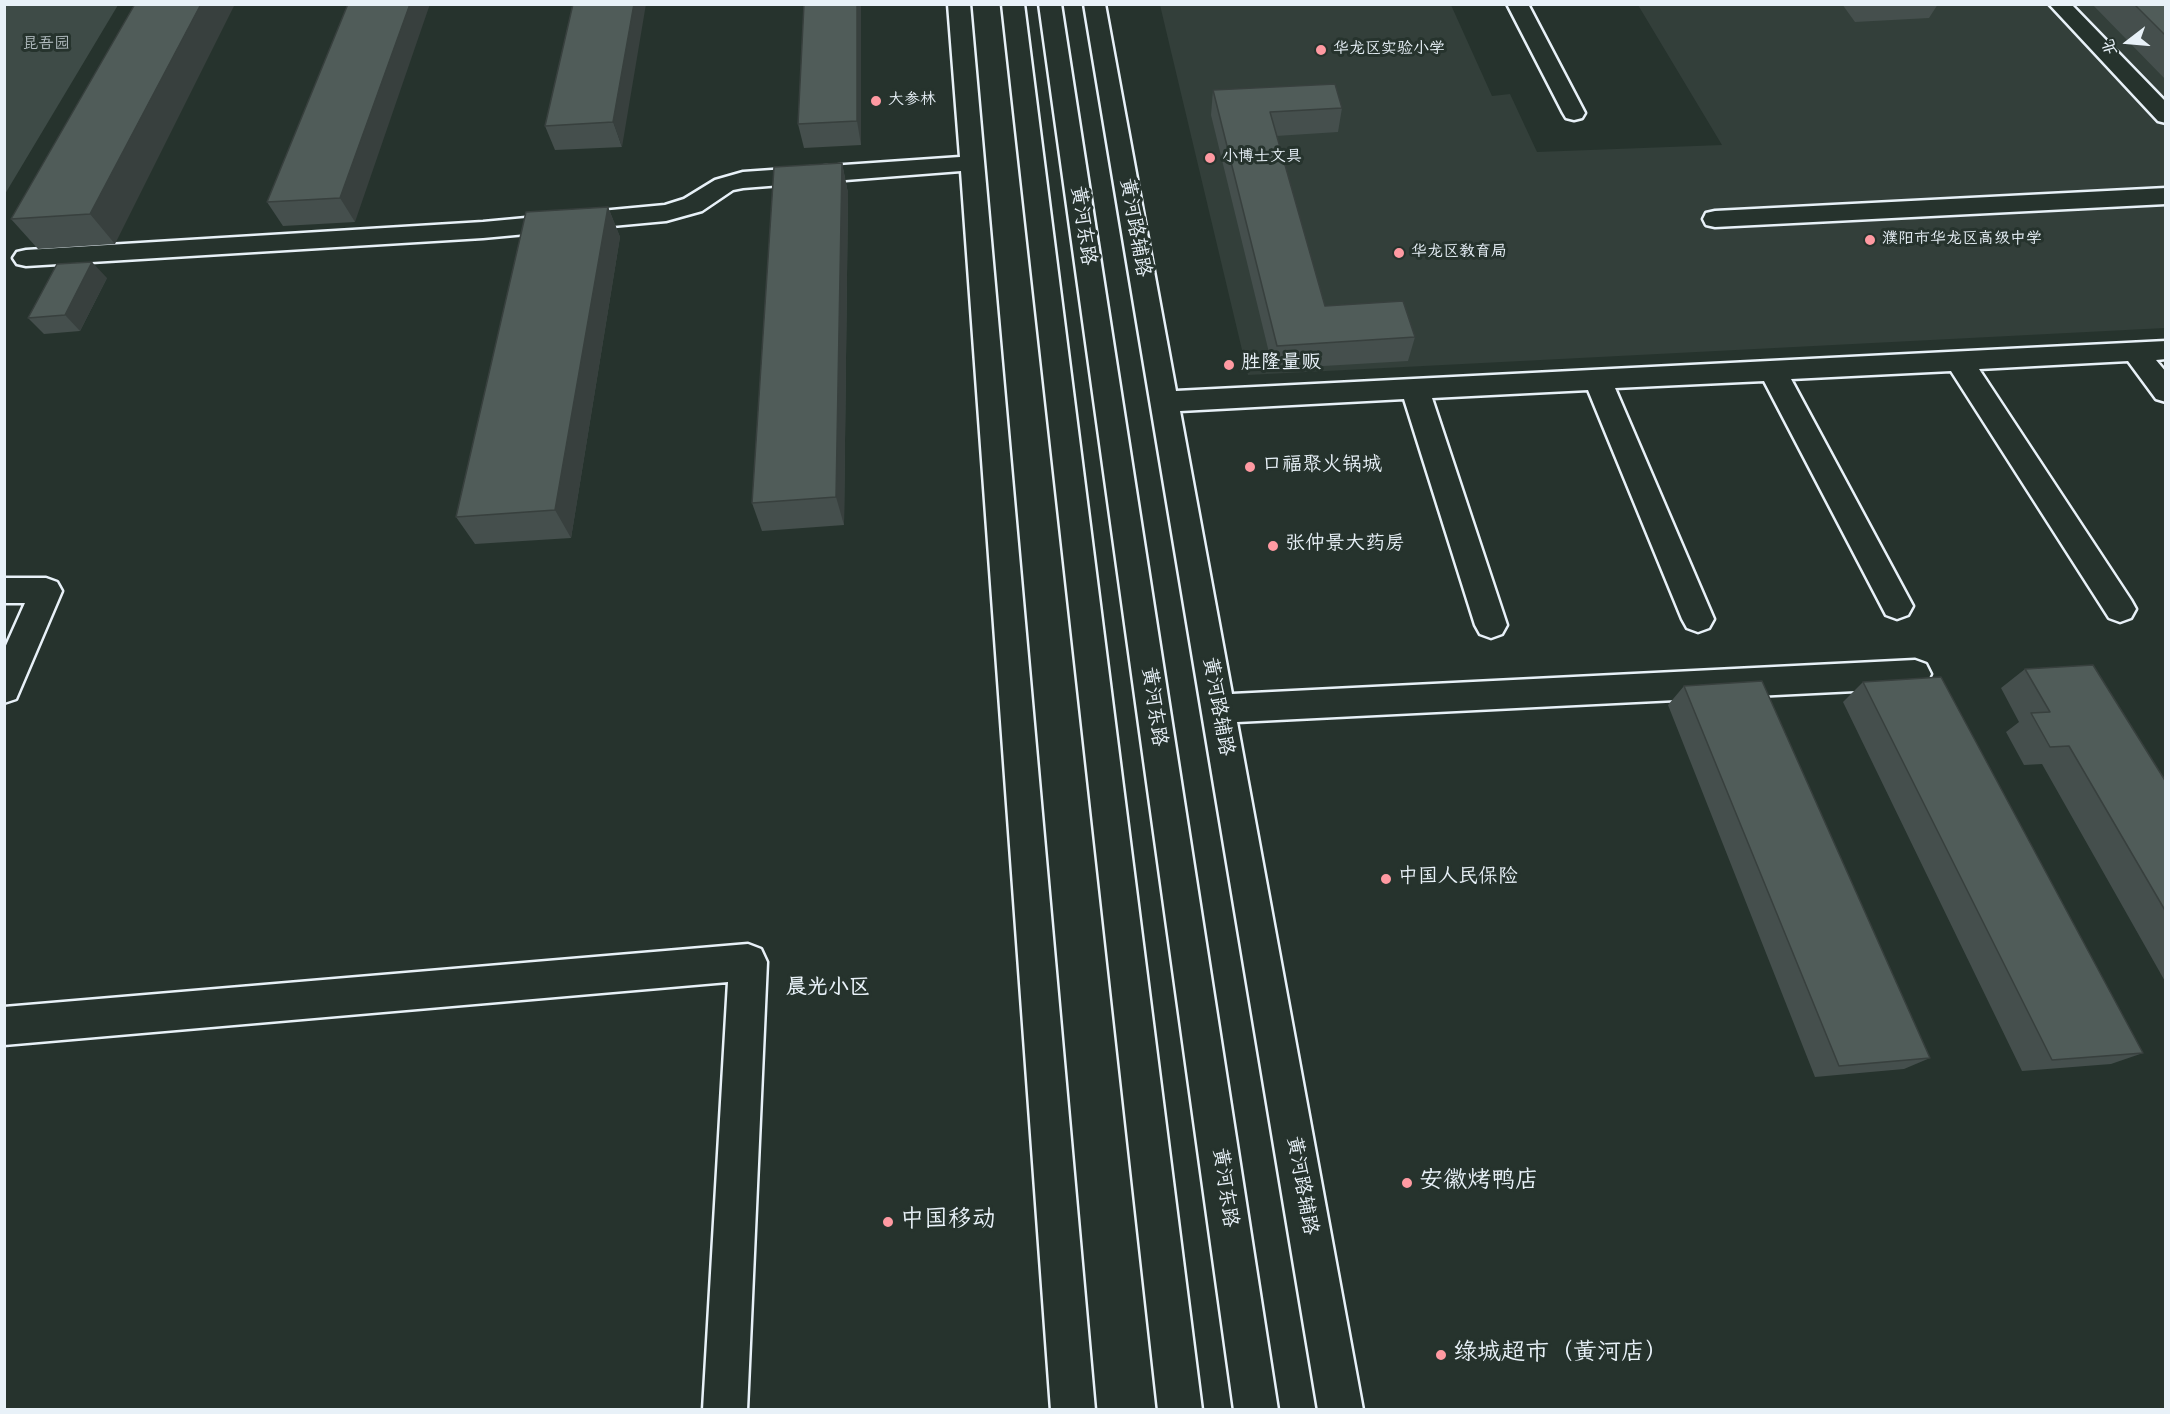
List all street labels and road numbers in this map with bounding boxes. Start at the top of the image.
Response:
street label: 黄河路辅路 [1112,177,1154,279]
street label: 黄河东路 [1064,185,1098,267]
street label: 黄河路辅路 [1195,656,1237,758]
street label: 黄河东路 [1135,666,1169,748]
street label: 黄河路辅路 [1279,1135,1321,1237]
street label: 黄河东路 [1206,1147,1240,1229]

